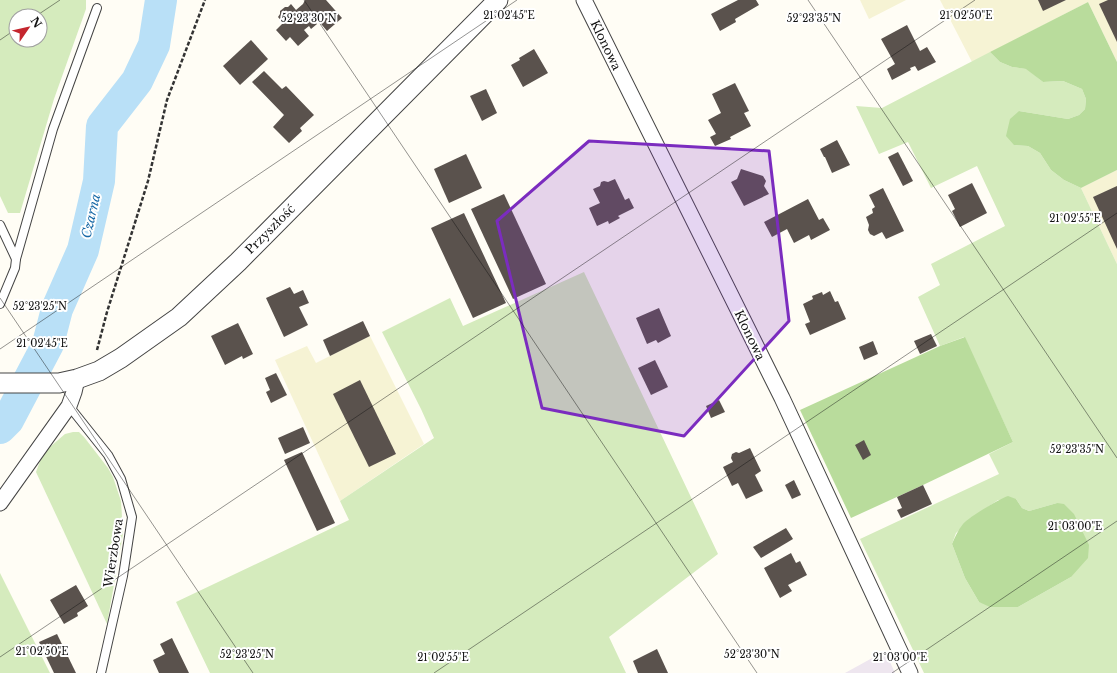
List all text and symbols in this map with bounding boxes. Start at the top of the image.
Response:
north arrow [8,8,48,48]
text: 21°02'45"E [483,9,535,22]
text: 21°02'50"E [939,9,993,22]
text: 52°23'30"N [281,12,337,25]
text: 52°23'35"N [787,12,841,25]
text: N [28,14,45,31]
street label: Klonowa [587,18,625,73]
water label: Czarna [78,192,104,240]
street label: Przyszłość [242,201,298,257]
text: 21°02'55"E [1049,212,1101,225]
text: 52°23'25"N [13,300,67,313]
street label: Klonowa [731,308,769,363]
text: 21°02'45"E [16,337,68,350]
text: 52°23'35"N [1050,443,1104,456]
street label: Wierzbowa [100,517,126,590]
text: 21°03'00"E [1048,520,1102,533]
text: 21°02'50"E [15,645,69,658]
text: 52°23'25"N [220,648,274,661]
text: 52°23'30"N [724,648,780,661]
text: 21°02'55"E [417,651,469,664]
text: 21°03'00"E [873,651,927,664]

